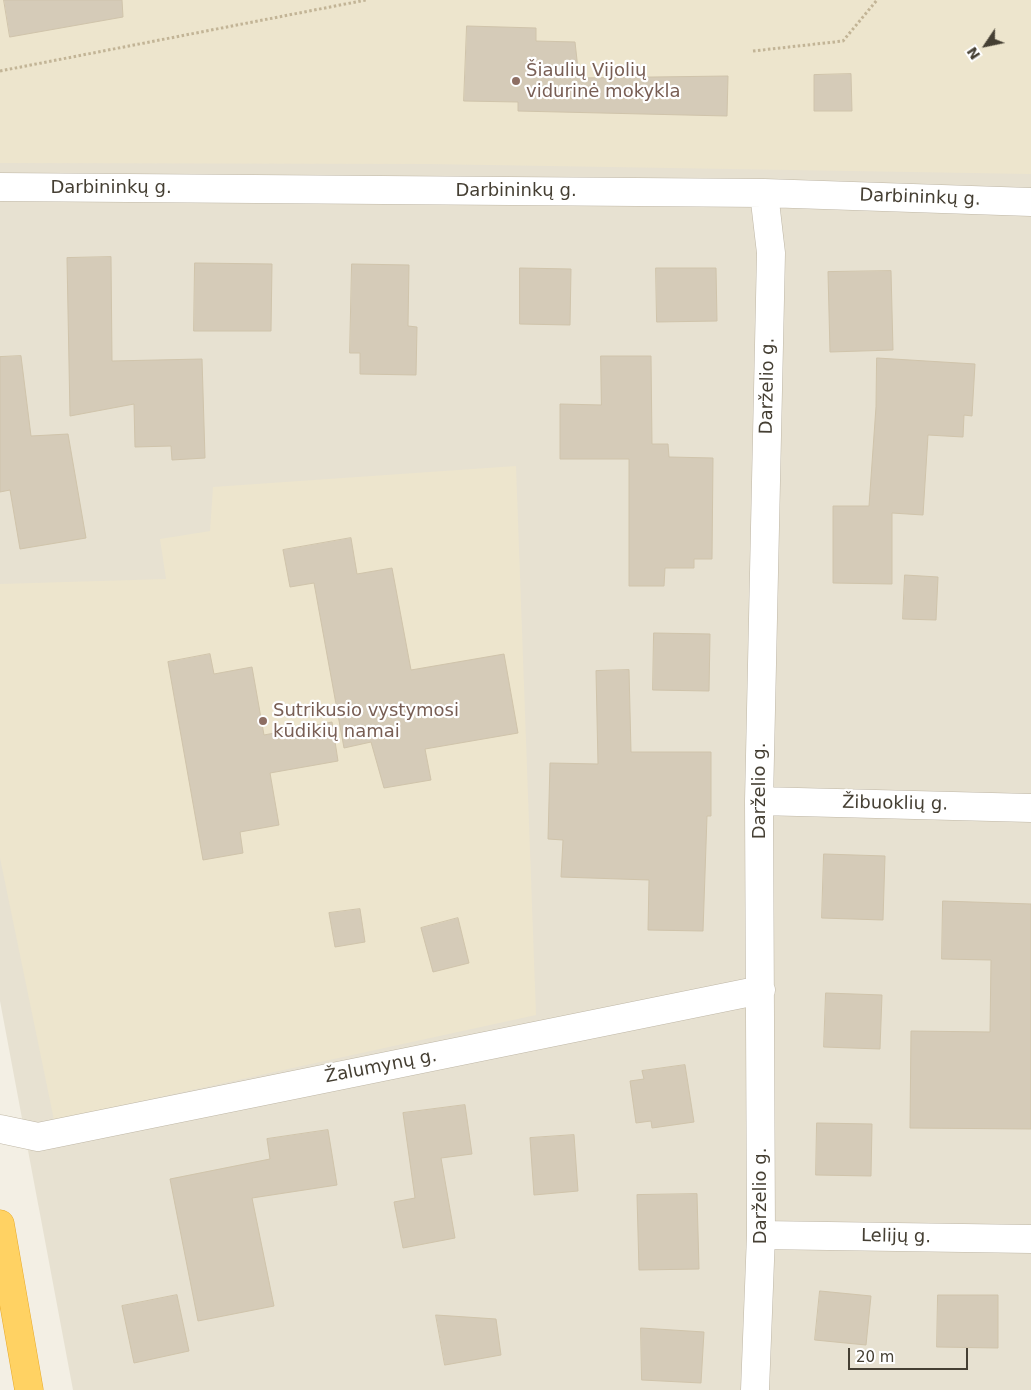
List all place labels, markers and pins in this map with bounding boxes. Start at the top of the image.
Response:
place label: Šiaulių Vijolių vidurinė mokykla [526,60,681,102]
marker: Šiaulių Vijolių vidurinė mokykla [510,75,522,87]
place label: Sutrikusio vystymosi kūdikių namai [273,700,459,742]
marker: Sutrikusio vystymosi kūdikių namai [257,715,269,727]

